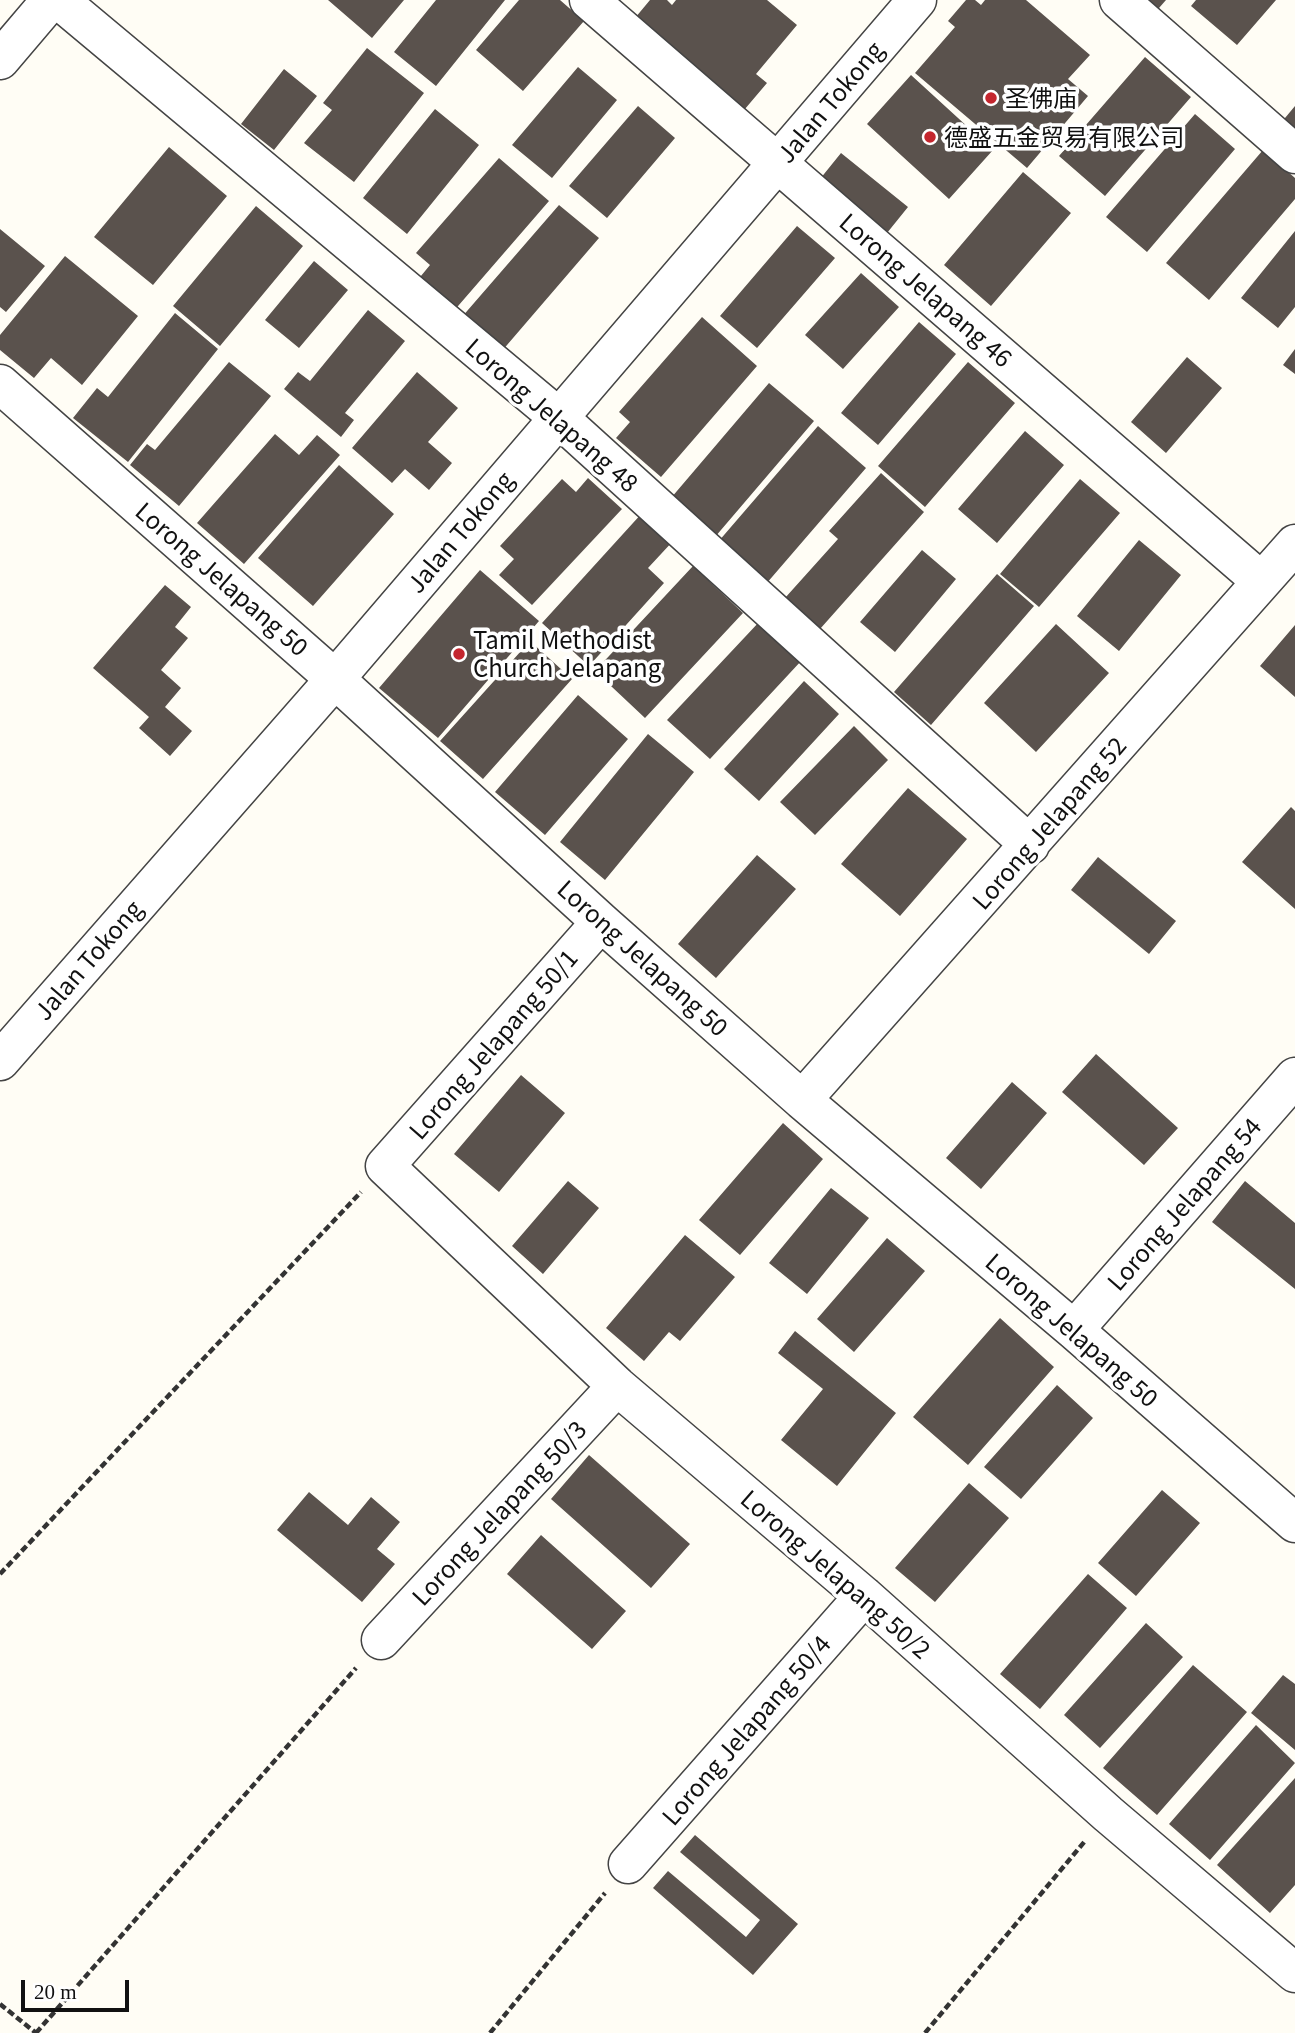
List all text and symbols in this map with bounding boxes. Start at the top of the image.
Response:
street label: Jalan Tokong [771,36,889,168]
place label: 圣佛庙 [1005,84,1077,112]
marker: 圣佛庙 [983,90,999,106]
place label: 德盛五金贸易有限公司 [944,123,1184,151]
marker: 德盛五金贸易有限公司 [922,129,938,145]
street label: Lorong Jelapang 46 [834,207,1018,373]
street label: Lorong Jelapang 48 [460,332,644,498]
street label: Jalan Tokong [401,466,519,598]
street label: Lorong Jelapang 50 [130,496,314,662]
place label: Tamil Methodist Church Jelapang [473,626,661,682]
marker: Tamil Methodist Church Jelapang [451,646,467,662]
street label: Lorong Jelapang 52 [966,731,1132,915]
street label: Lorong Jelapang 50 [552,874,734,1042]
street label: Jalan Tokong [28,894,148,1026]
street label: Lorong Jelapang 50/1 [403,943,583,1145]
street label: Lorong Jelapang 54 [1101,1112,1267,1296]
street label: Lorong Jelapang 50 [980,1247,1164,1413]
street label: Lorong Jelapang 50/3 [406,1415,592,1611]
street label: Lorong Jelapang 50/2 [735,1484,937,1664]
street label: Lorong Jelapang 50/4 [656,1629,836,1831]
scale bar [24,1966,133,2010]
text: 20 m [34,1980,77,2004]

